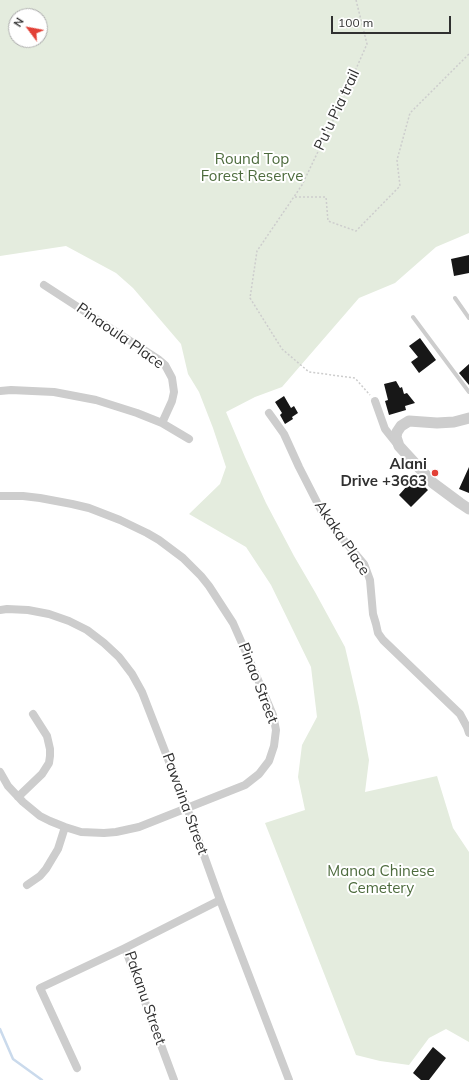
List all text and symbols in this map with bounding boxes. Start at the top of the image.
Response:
north arrow [8,8,48,48]
scale bar [333,8,453,34]
text: N [11,15,27,29]
text: 100 m [338,15,373,30]
street label: Pu'u Pia trail [310,67,364,153]
park label: Round Top Forest Reserve [201,150,303,185]
street label: Pinaoula Place [73,299,167,373]
place label: Alani Drive +3663 [340,455,427,490]
marker: Alani Drive +3663 [430,468,440,478]
street label: Akaka Place [310,497,374,579]
street label: Pinao Street [234,640,282,726]
street label: Pawaina Street [158,751,212,857]
park label: Manoa Chinese Cemetery [327,862,435,897]
street label: Pakanu Street [121,949,169,1047]

